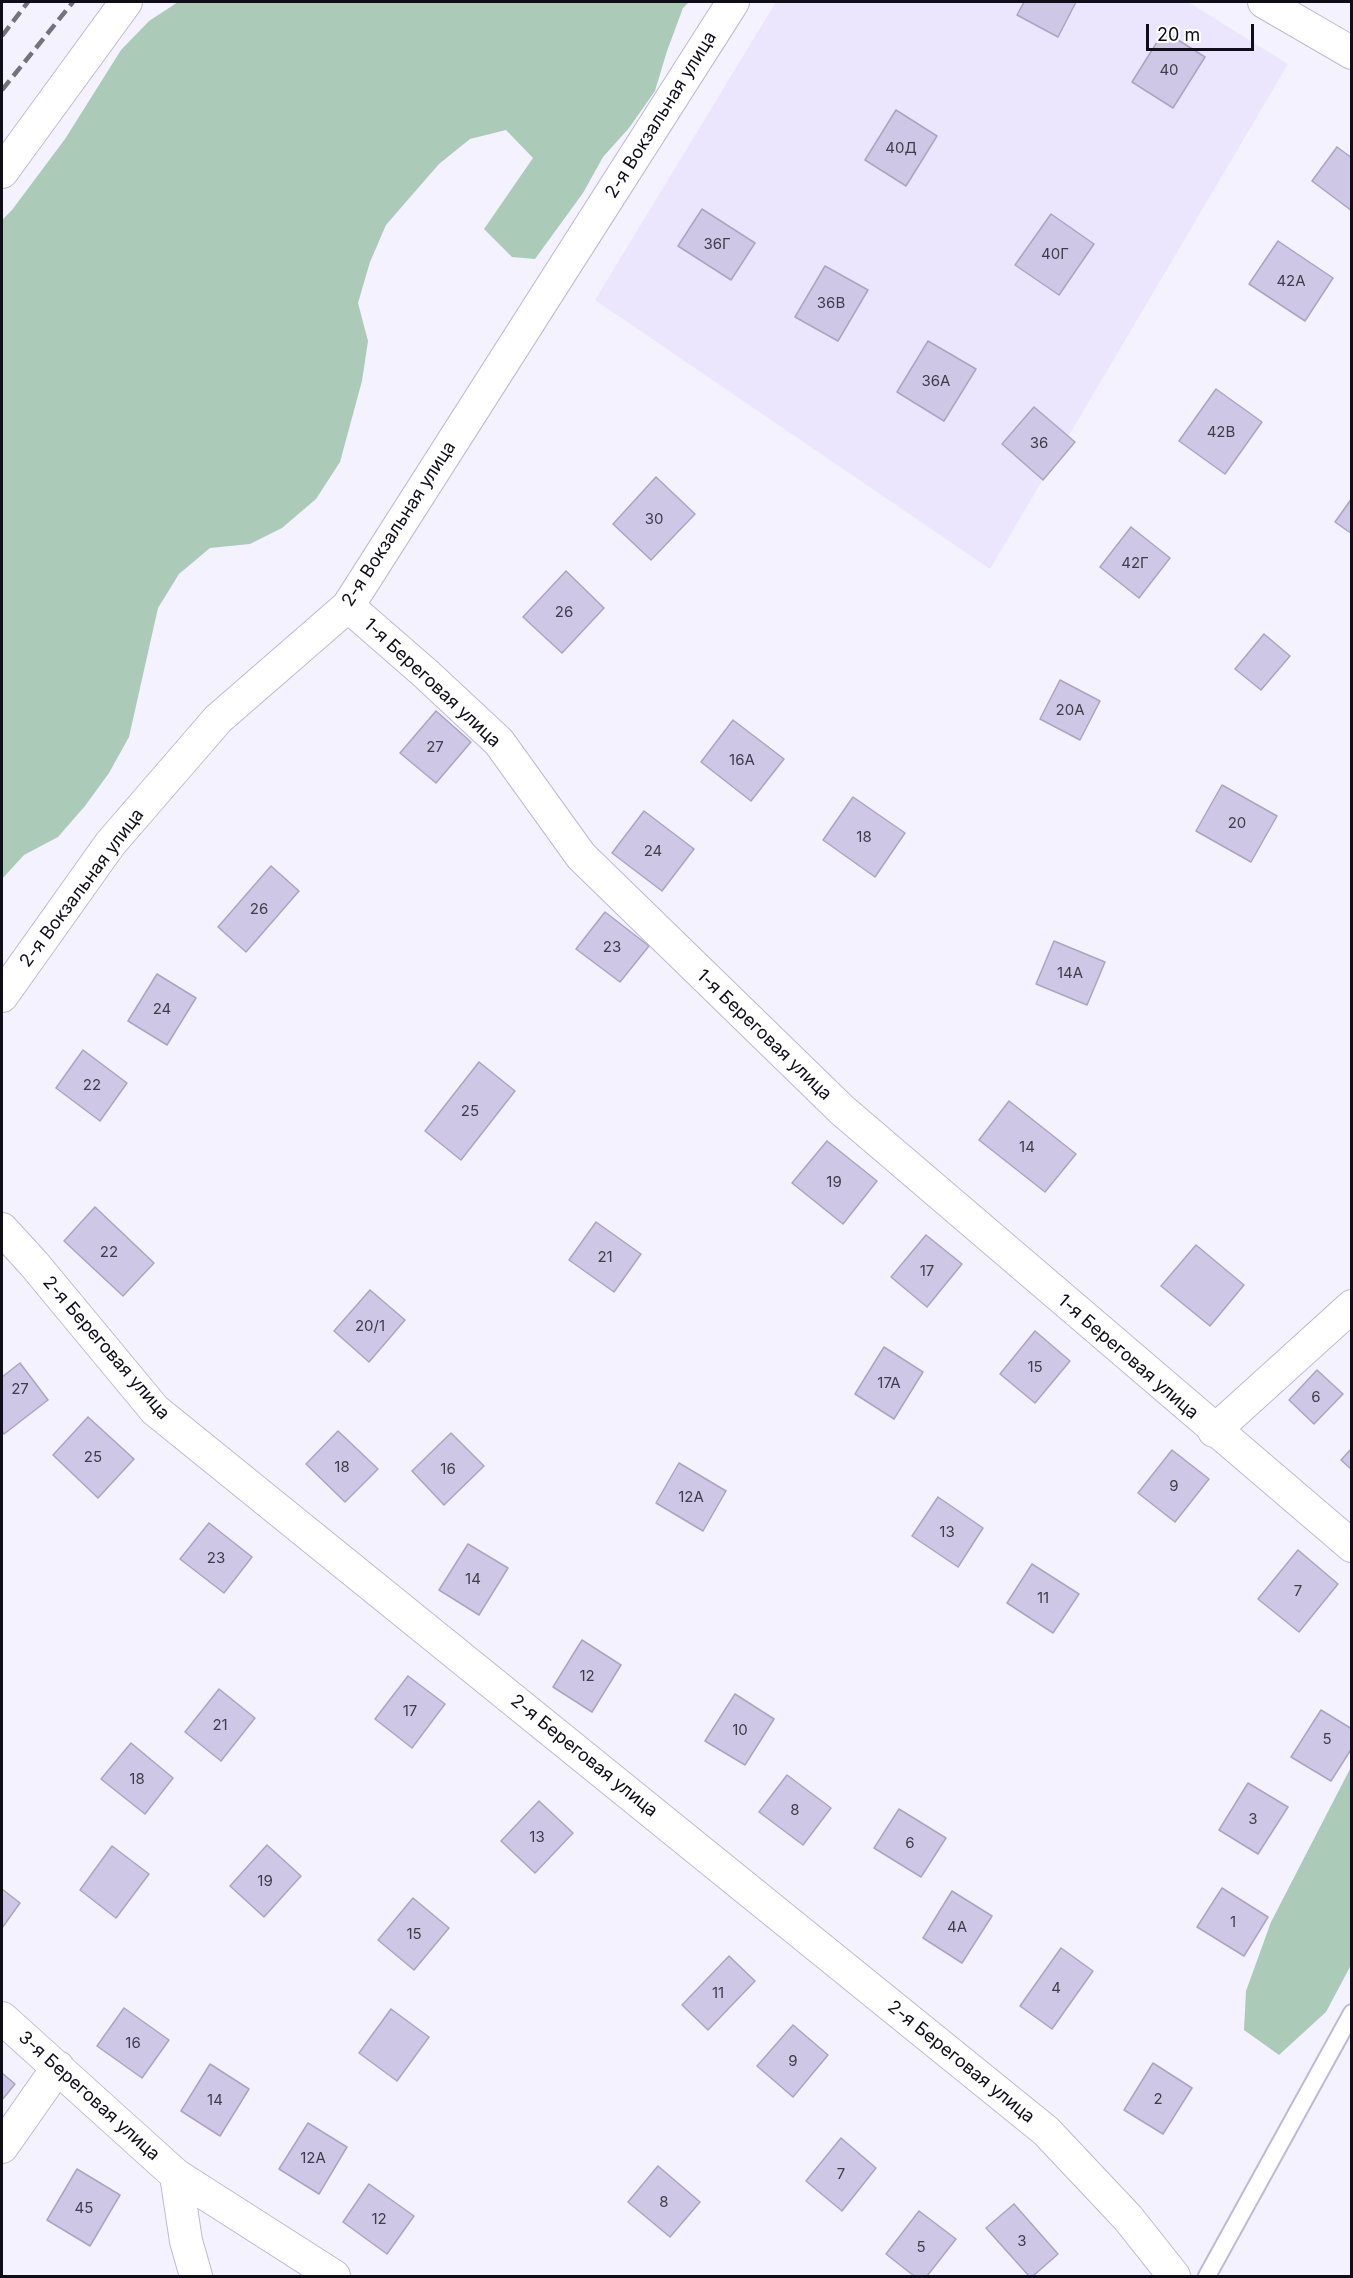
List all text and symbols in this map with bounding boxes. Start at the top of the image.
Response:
scale bar [1149,12,1257,50]
text: 20 m [1157,24,1200,45]
street label: 2-я Вокзальная улица [601,28,721,202]
house number: 40 [1159,61,1179,79]
house number: 40Д [885,139,917,157]
house number: 36Г [703,235,731,253]
house number: 40Г [1041,245,1069,263]
house number: 42А [1276,272,1306,290]
house number: 36В [817,294,845,312]
house number: 36А [922,372,950,390]
house number: 42В [1207,423,1235,441]
house number: 36 [1030,434,1048,452]
street label: 2-я Вокзальная улица [338,437,460,611]
house number: 30 [645,510,663,528]
house number: 42Г [1121,554,1149,572]
house number: 26 [555,603,573,621]
street label: 1-я Береговая улица [359,614,505,752]
house number: 20А [1056,701,1084,719]
house number: 27 [426,738,444,756]
house number: 16А [729,751,755,769]
street label: 2-я Вокзальная улица [15,805,149,971]
house number: 20 [1228,814,1246,832]
house number: 18 [856,828,872,846]
house number: 24 [644,842,662,860]
house number: 26 [250,900,268,918]
house number: 23 [603,938,621,956]
house number: 14А [1057,964,1083,982]
street label: 1-я Береговая улица [692,965,836,1105]
house number: 24 [153,1000,171,1018]
house number: 22 [83,1076,101,1094]
house number: 25 [461,1102,479,1120]
house number: 14 [1019,1138,1035,1156]
house number: 19 [826,1173,842,1191]
house number: 22 [100,1243,118,1261]
house number: 21 [597,1248,613,1266]
house number: 17 [920,1262,934,1280]
street label: 2-я Береговая улица [38,1272,174,1424]
street label: 1-я Береговая улица [1053,1290,1203,1424]
house number: 20/1 [355,1317,385,1335]
house number: 15 [1027,1358,1043,1376]
house number: 17А [877,1374,901,1392]
house number: 27 [11,1380,29,1398]
house number: 6 [1311,1388,1321,1406]
house number: 25 [84,1448,102,1466]
house number: 18 [334,1458,350,1476]
house number: 16 [440,1460,456,1478]
house number: 9 [1169,1477,1179,1495]
house number: 12А [678,1488,704,1506]
house number: 13 [939,1523,955,1541]
house number: 23 [207,1549,225,1567]
house number: 14 [465,1570,481,1588]
house number: 7 [1294,1582,1302,1600]
house number: 11 [1037,1589,1049,1607]
house number: 12 [579,1667,595,1685]
street label: 2-я Береговая улица [506,1690,662,1822]
house number: 17 [403,1702,417,1720]
house number: 21 [212,1716,228,1734]
house number: 10 [732,1721,748,1739]
house number: 5 [1322,1730,1332,1748]
house number: 18 [129,1770,145,1788]
house number: 8 [790,1801,800,1819]
house number: 3 [1248,1810,1258,1828]
house number: 13 [529,1828,545,1846]
house number: 6 [905,1834,915,1852]
house number: 19 [257,1872,273,1890]
house number: 1 [1230,1913,1236,1931]
house number: 4А [947,1918,967,1936]
house number: 15 [406,1925,422,1943]
house number: 4 [1051,1979,1061,1997]
house number: 11 [712,1984,724,2002]
street label: 2-я Береговая улица [883,1996,1039,2128]
street label: 3-я Береговая улица [14,2027,164,2165]
house number: 16 [125,2034,141,2052]
house number: 9 [788,2052,798,2070]
house number: 2 [1153,2090,1163,2108]
house number: 14 [207,2091,223,2109]
house number: 12А [300,2149,326,2167]
house number: 7 [837,2165,845,2183]
house number: 8 [659,2193,669,2211]
house number: 45 [75,2199,93,2217]
house number: 12 [371,2210,387,2228]
house number: 3 [1017,2232,1027,2250]
house number: 5 [916,2238,926,2256]

